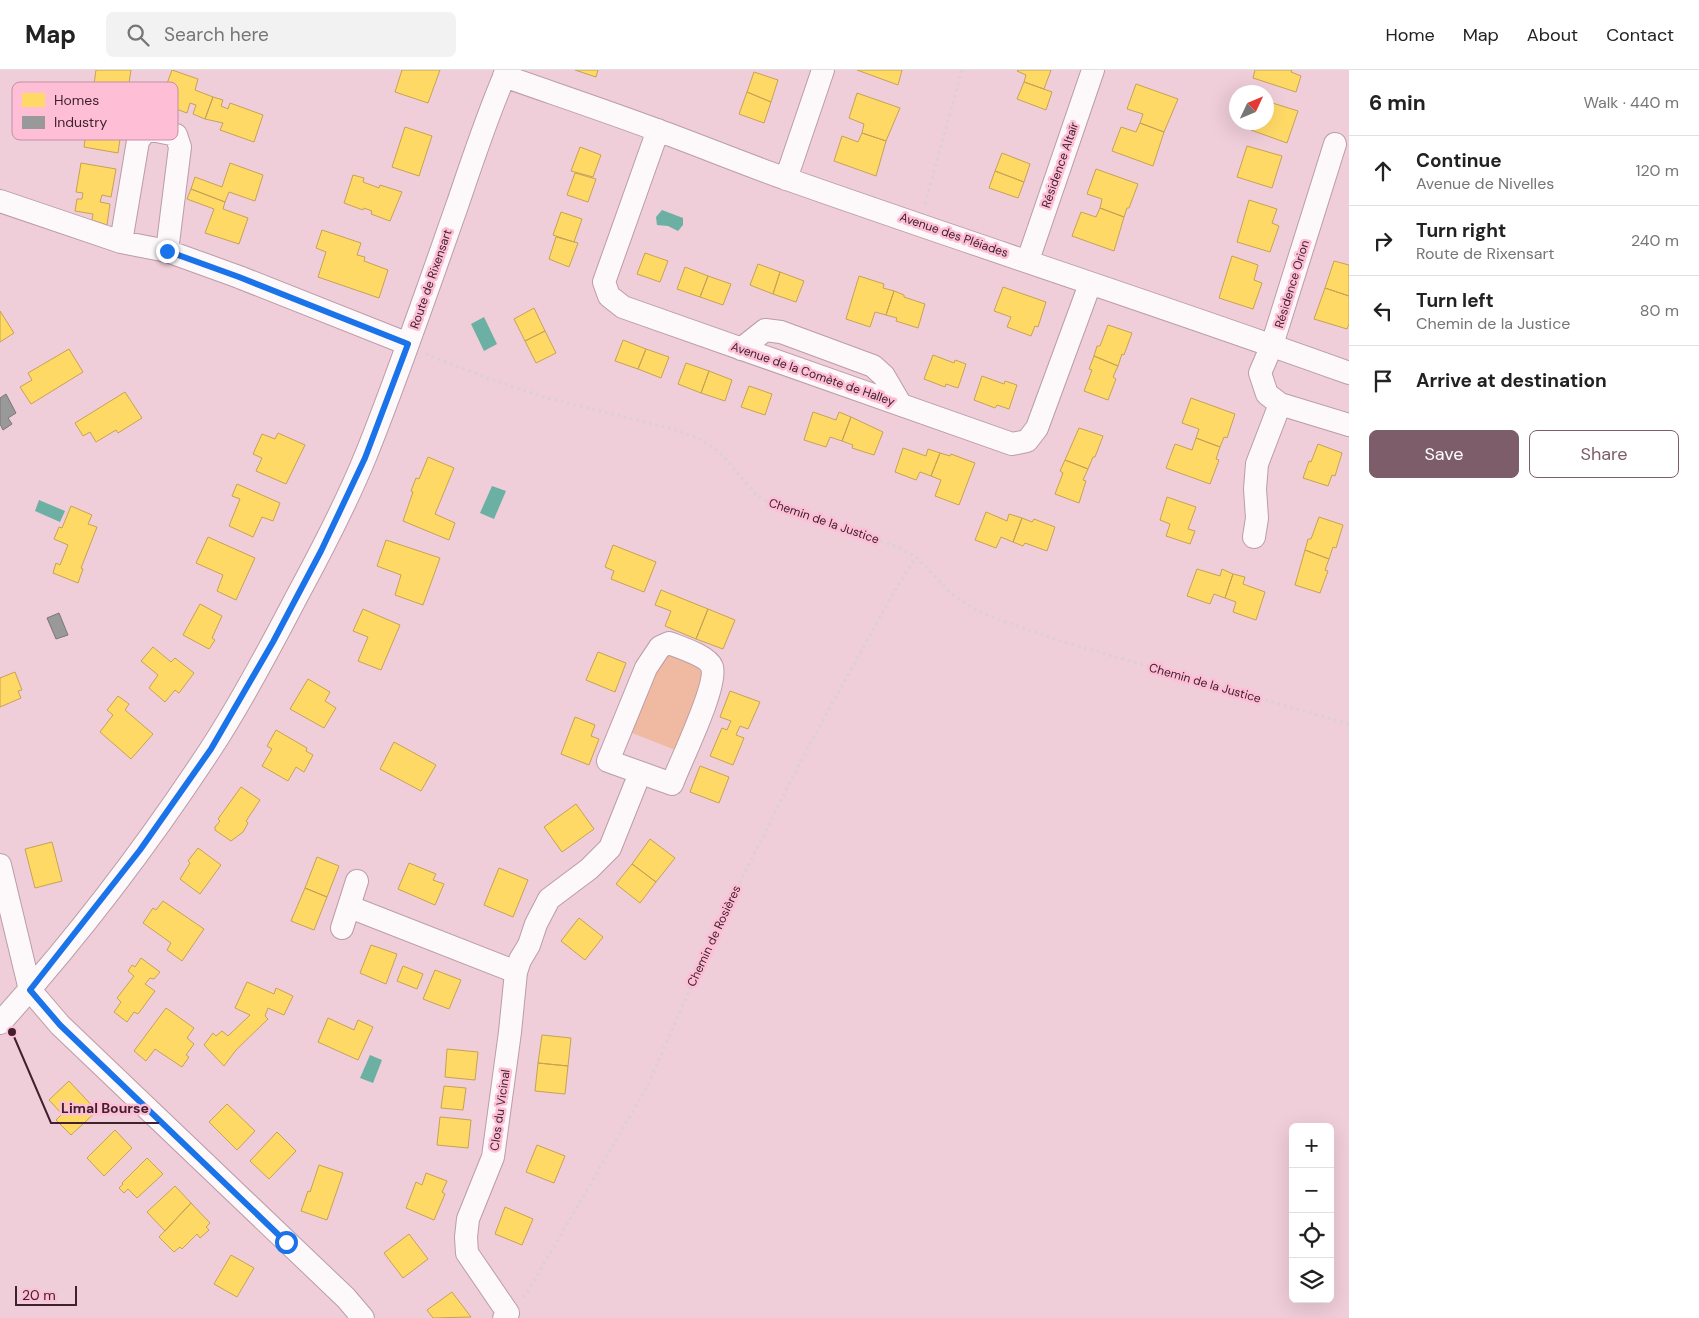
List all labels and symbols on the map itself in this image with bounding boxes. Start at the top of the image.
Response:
legend [12,82,178,140]
north arrow [1229,85,1274,130]
text: Homes [54,91,99,109]
text: Industry [54,113,107,131]
street label: Résidence Altaïr [1038,120,1082,210]
street label: Avenue des Pléiades [898,209,1010,261]
street label: Route de Rixensart [407,227,456,331]
street label: Résidence Orion [1271,238,1313,330]
route end [156,240,179,263]
street label: Avenue de la Comète de Halley [729,338,897,410]
street label: Chemin de la Justice [767,495,882,547]
street label: Chemin de la Justice [1147,659,1263,707]
street label: Chemin de Rosières [683,883,745,989]
street label: Clos du Vicinal [486,1068,514,1152]
callout: Limal Bourse [51,1094,159,1123]
text: Limal Bourse [61,1099,149,1117]
route start [275,1231,298,1254]
scale bar [15,1283,78,1306]

